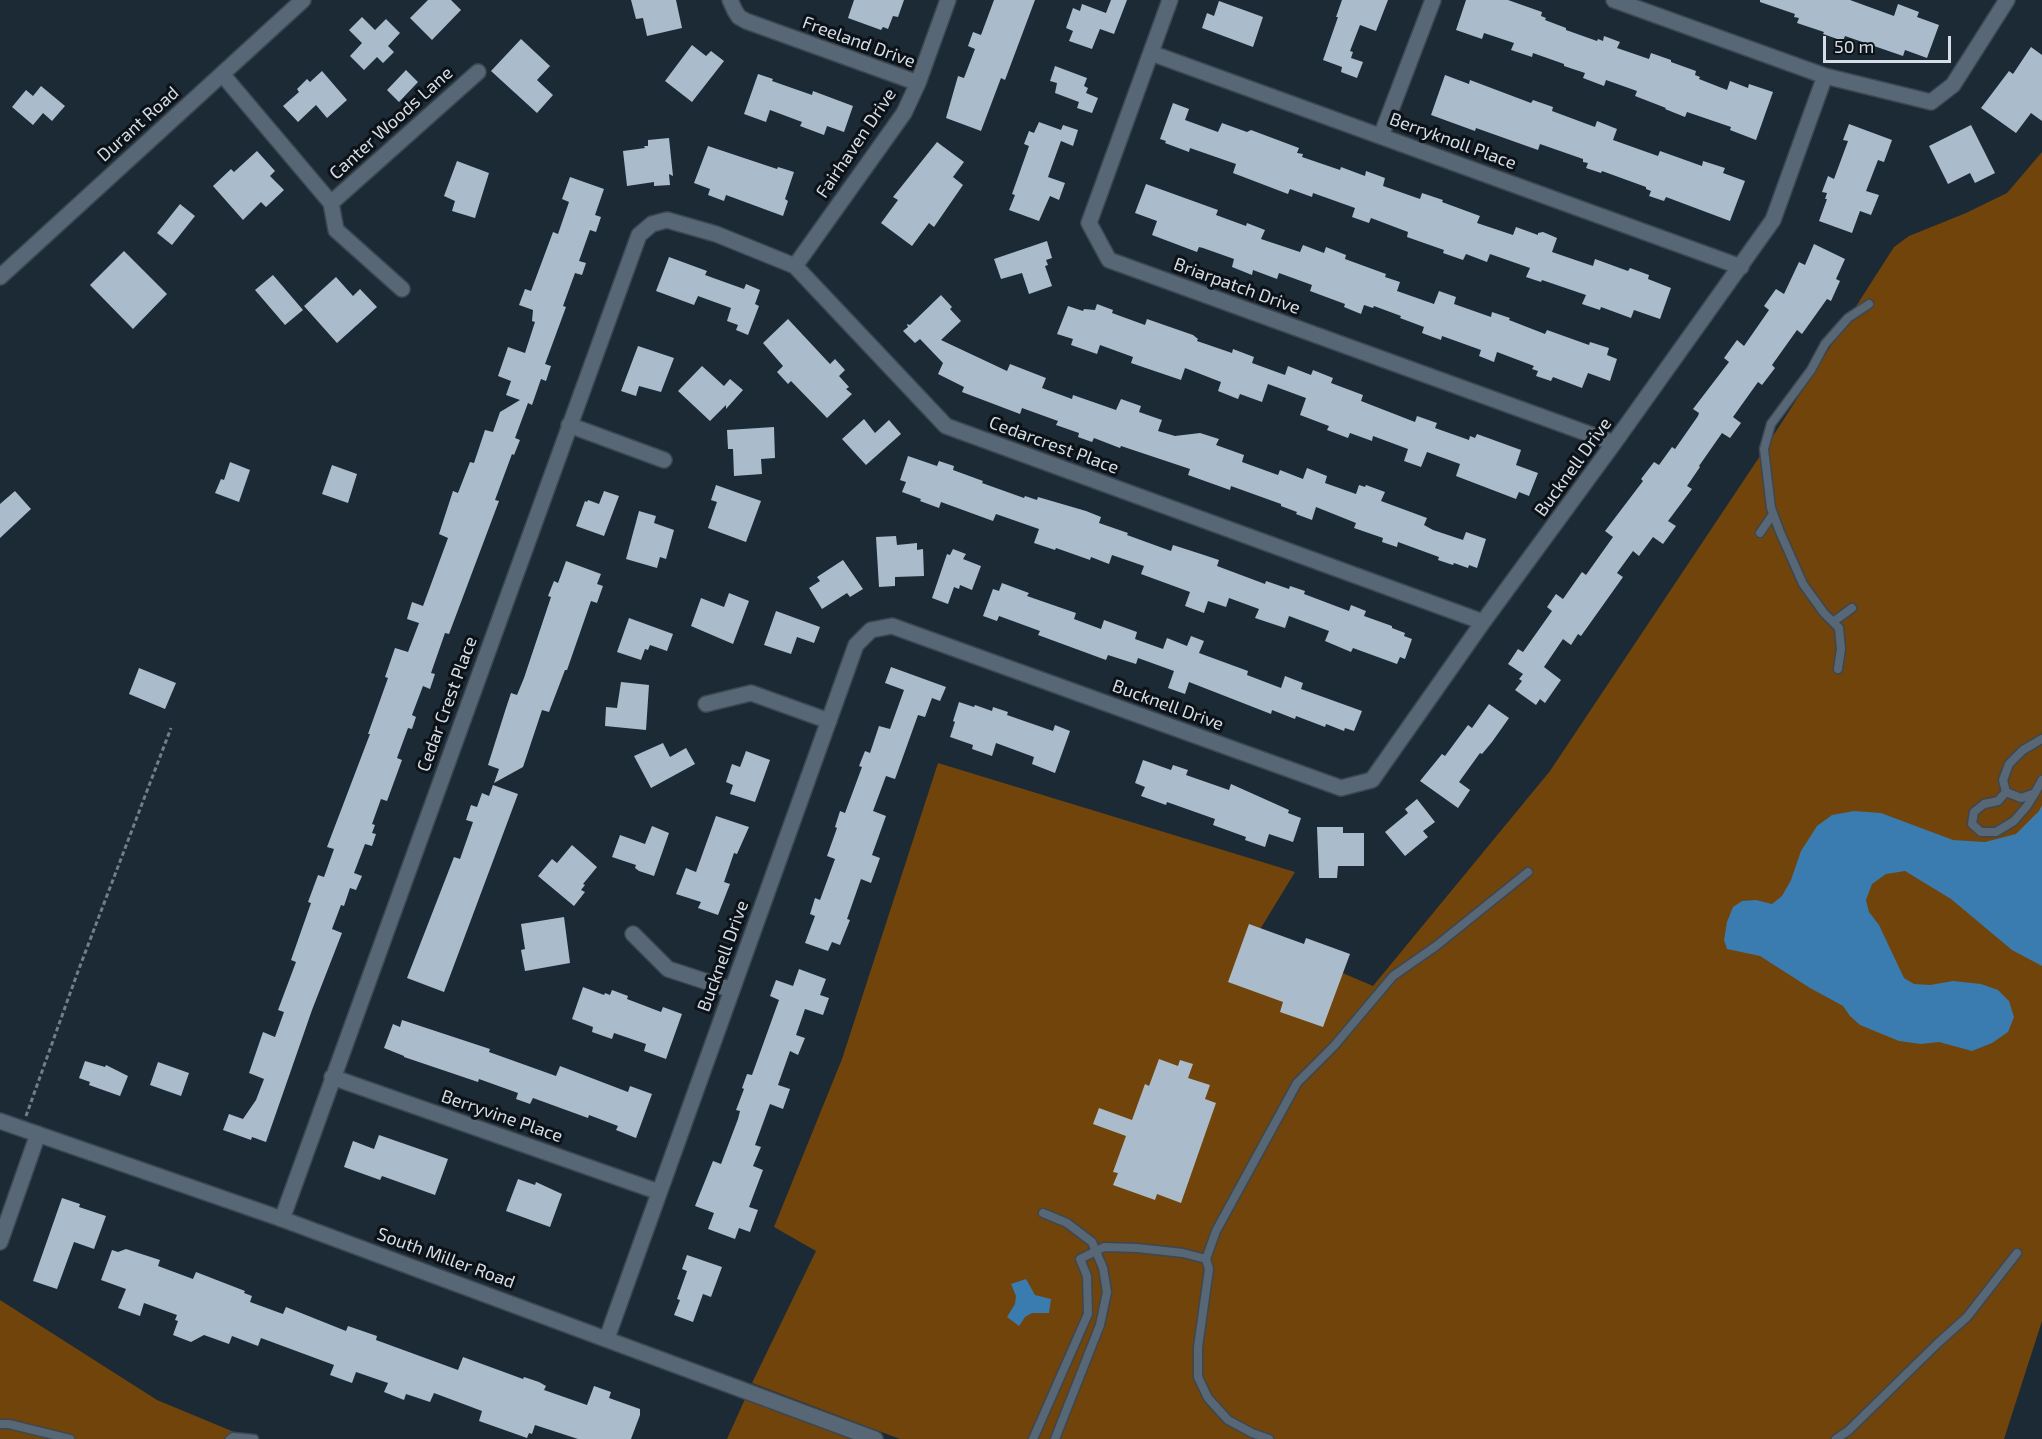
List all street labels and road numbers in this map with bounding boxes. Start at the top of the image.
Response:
street label: Freeland Drive [800,12,918,72]
street label: Canter Woods Lane [325,62,457,184]
street label: Durant Road [93,82,183,166]
street label: Fairhaven Drive [811,84,901,202]
street label: Berryknoll Place [1387,108,1519,174]
street label: Briarpatch Drive [1171,253,1303,319]
street label: Cedarcrest Place [986,411,1122,479]
street label: Bucknell Drive [1530,413,1616,521]
street label: Cedar Crest Place [412,633,482,775]
street label: Bucknell Drive [1109,675,1227,735]
street label: Bucknell Drive [693,897,753,1015]
street label: Berryvine Place [438,1085,566,1147]
street label: South Miller Road [374,1223,518,1293]

